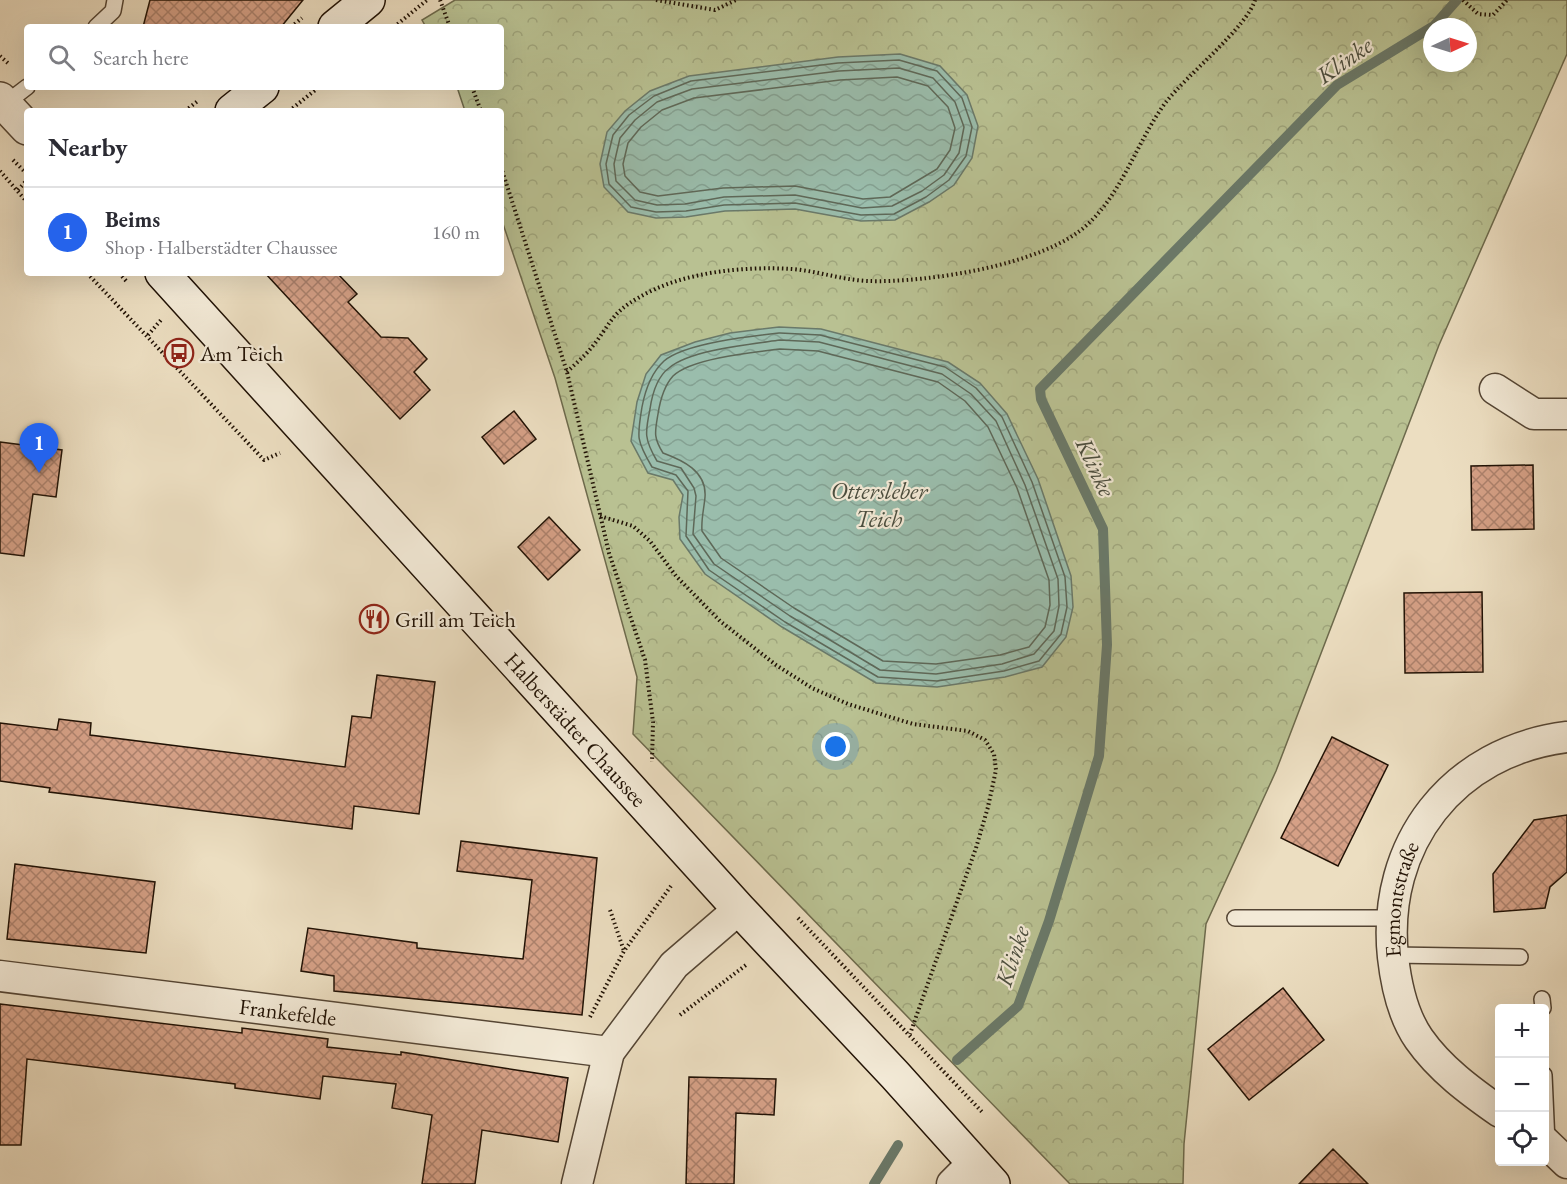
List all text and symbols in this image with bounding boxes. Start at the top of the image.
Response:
north arrow [1423,18,1477,72]
search box [24,24,504,90]
water label: Klinke [1309,29,1379,91]
icon: search [45,41,78,74]
text: Search here [93,43,188,72]
text: Nearby [48,130,128,164]
text: Beims [105,205,160,234]
text: 1 [62,219,73,245]
text: 160 m [432,219,480,245]
text: Shop · Halberstädter Chaussee [105,234,338,260]
bus stop icon: Am Teich [163,337,195,369]
place label: Am Teich [199,339,283,368]
pin: 1 [20,424,58,473]
water label: Klinke [1069,432,1123,502]
water label: Ottersleber Teich [831,475,929,534]
restaurant icon: Grill am Teich [358,603,390,635]
place label: Grill am Teich [395,605,516,634]
street label: Halberstädter Chaussee [498,646,654,813]
your location [821,732,850,761]
street label: Egmontstraße [1377,836,1426,959]
water label: Klinke [987,921,1037,991]
street label: Frankefelde [237,991,339,1032]
map controls [1495,1004,1549,1166]
button: + [1495,1004,1549,1058]
button: − [1495,1058,1549,1112]
button: locate [1495,1112,1549,1166]

